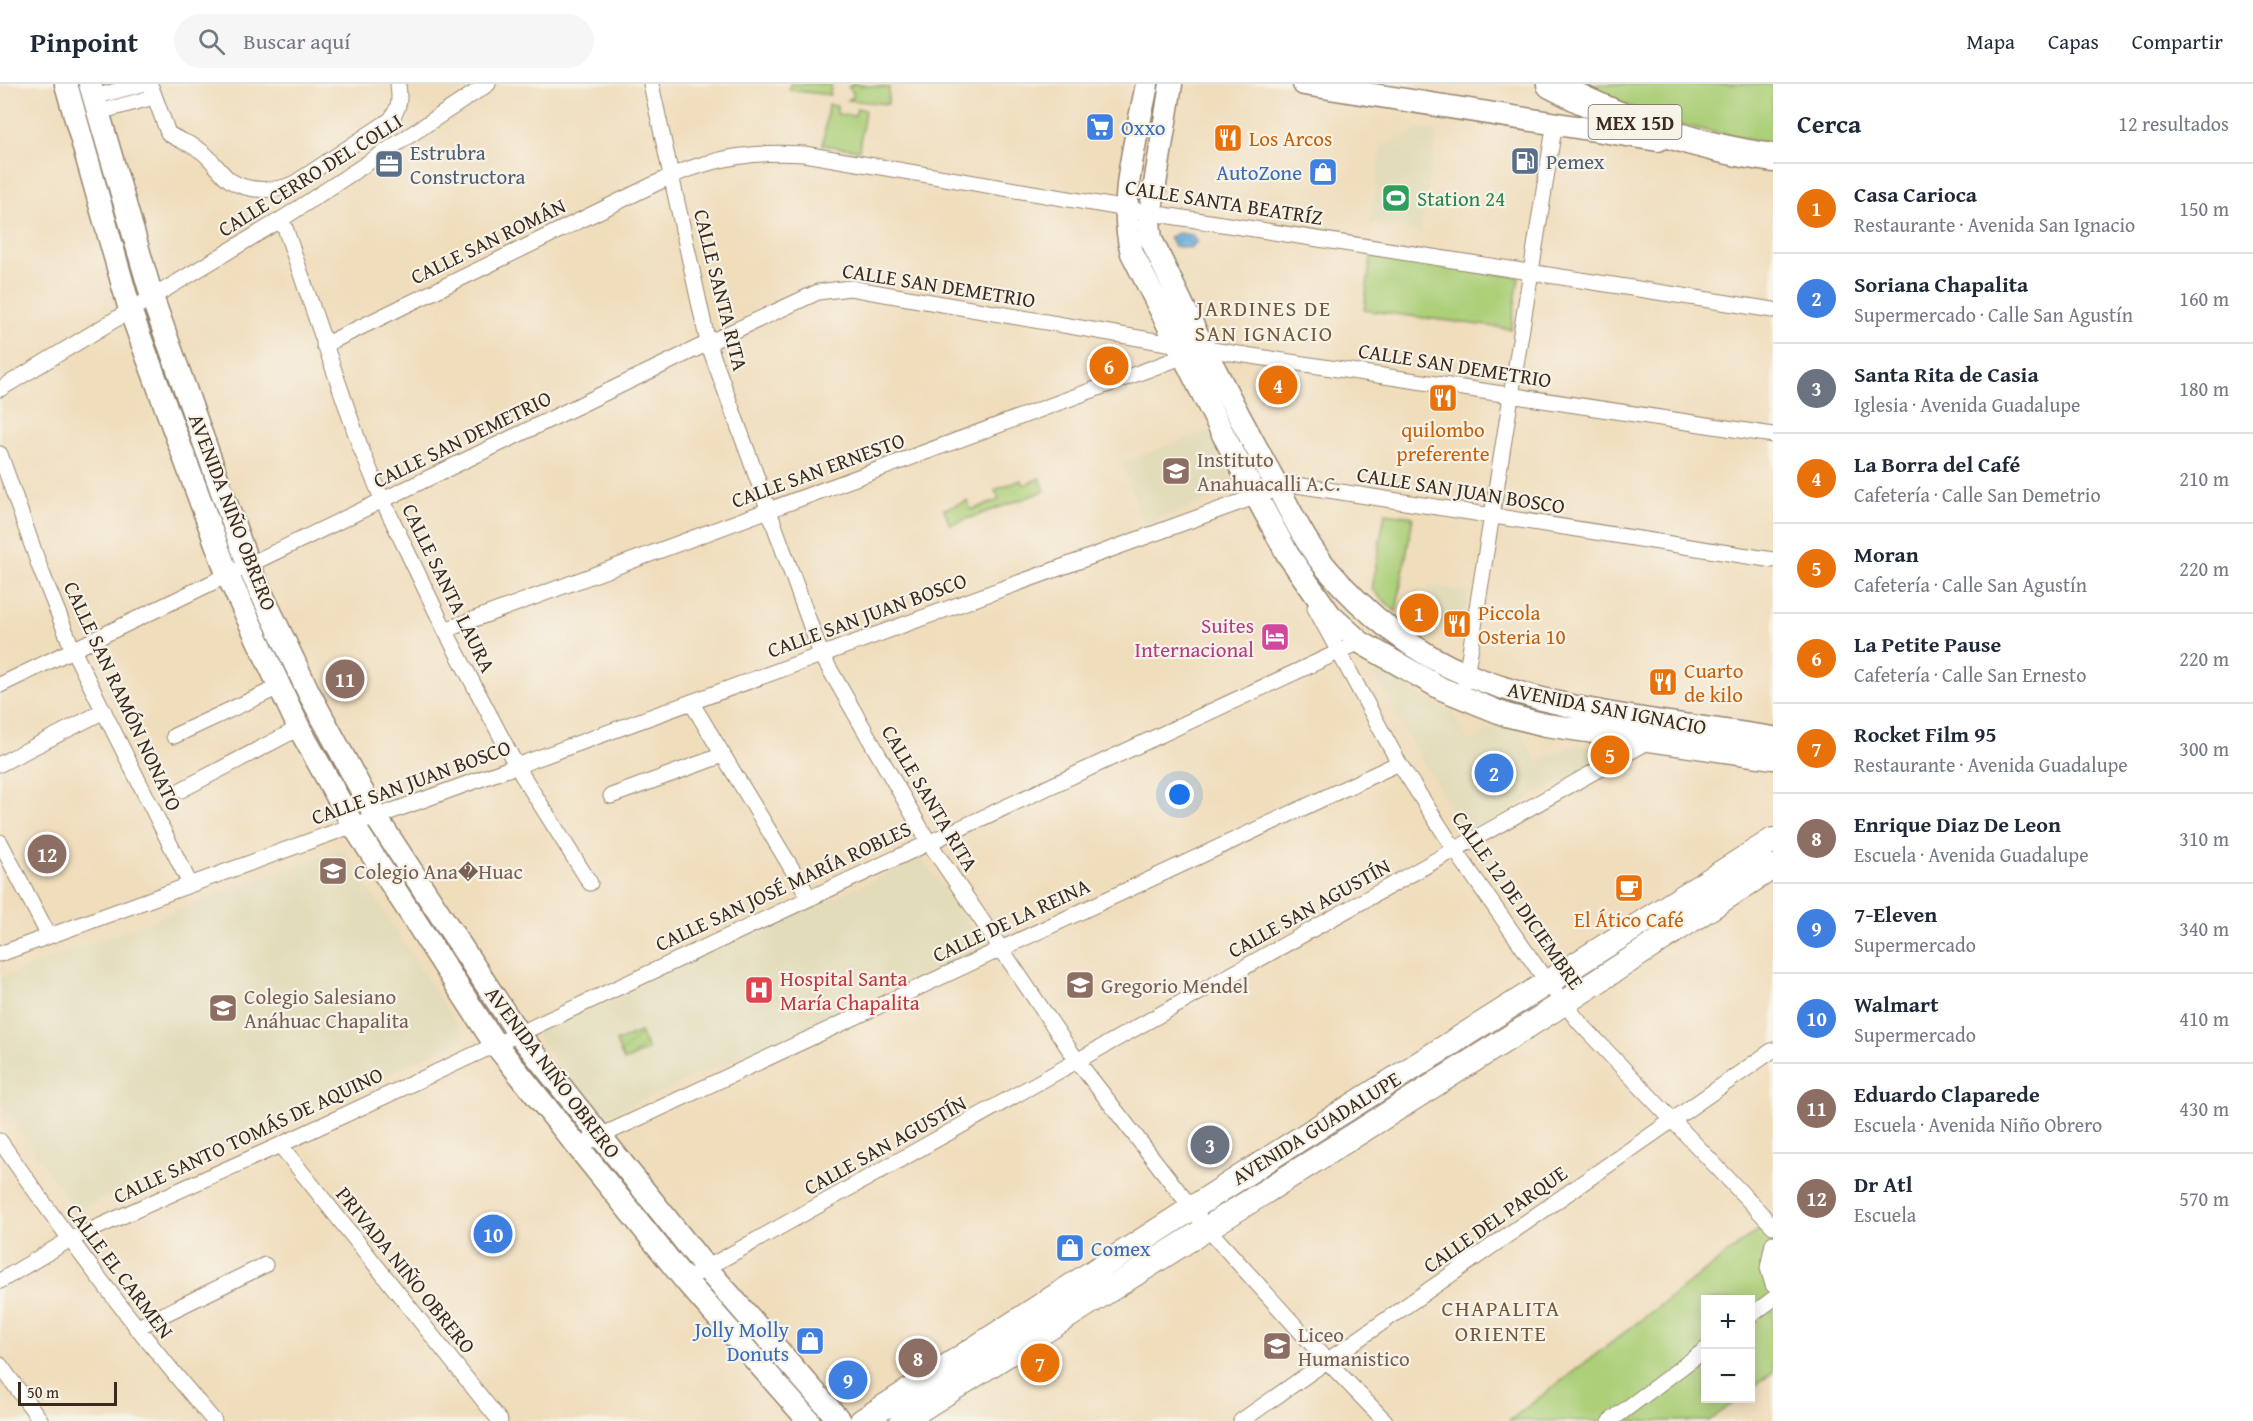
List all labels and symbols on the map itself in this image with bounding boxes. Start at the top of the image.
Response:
road number: MEX 15D [1588,105,1682,139]
street label: CALLE CERRO DEL COLLI [212,106,408,244]
supermarket icon: Oxxo [1084,111,1116,143]
place label: Oxxo [1121,112,1165,143]
restaurant icon: Los Arcos [1212,122,1244,154]
place label: Los Arcos [1249,123,1332,154]
place label: Estrubra Constructora [410,137,526,192]
fuel station icon: Pemex [1509,145,1541,177]
place label: Pemex [1546,146,1605,177]
office icon: Estrubra Constructora [373,148,405,180]
shop icon: AutoZone [1307,156,1339,188]
place label: AutoZone [1216,157,1302,188]
street label: CALLE SANTA BEATRÍZ [1123,171,1325,233]
sports icon: Station 24 [1380,182,1412,214]
place label: Station 24 [1417,183,1505,214]
street label: CALLE SAN ROMÁN [405,190,571,292]
street label: CALLE SANTA RITA [686,206,756,374]
street label: CALLE SAN DEMETRIO [840,254,1038,316]
district label: JARDINES DE SAN IGNACIO [1193,292,1334,349]
street label: CALLE SAN DEMETRIO [1356,334,1554,396]
pin: 6 [1090,344,1128,388]
pin: 4 [1258,362,1298,408]
street label: CALLE SAN DEMETRIO [368,382,556,496]
restaurant icon: quilombo preferente [1427,382,1459,414]
street label: AVENIDA NIÑO OBRERO [181,409,285,615]
place label: quilombo preferente [1396,414,1490,469]
street label: CALLE SAN ERNESTO [727,424,909,516]
place label: Instituto Anahuacalli A.C. [1197,444,1340,499]
school or university icon: Instituto Anahuacalli A.C. [1160,455,1192,487]
street label: CALLE SAN JUAN BOSCO [1355,458,1567,522]
street label: CALLE SANTA LAURA [395,498,504,678]
street label: CALLE SAN JUAN BOSCO [763,564,971,666]
street label: CALLE SAN RAMÓN NONATO [56,576,190,816]
pin: 1 [1400,590,1438,636]
place label: Piccola Osteria 10 [1478,597,1566,652]
restaurant icon: Piccola Osteria 10 [1441,608,1473,640]
place label: Suites Internacional [1135,610,1254,665]
hotel icon: Suites Internacional [1259,621,1291,653]
place label: Cuarto de kilo [1684,655,1743,710]
pin: 11 [326,656,364,702]
restaurant icon: Cuarto de kilo [1647,666,1679,698]
street label: AVENIDA SAN IGNACIO [1505,674,1709,742]
street label: CALLE SANTA RITA [874,719,986,877]
street label: CALLE SAN JUAN BOSCO [307,731,515,833]
pin: 5 [1590,732,1630,778]
pin: 2 [1474,750,1514,796]
your location [1165,780,1194,809]
street label: CALLE 12 DE DICIEMBRE [1445,804,1592,996]
street label: CALLE SAN JOSÉ MARÍA ROBLES [650,813,916,959]
pin: 12 [28,832,66,876]
street label: CALLE SAN AGUSTÍN [1222,850,1396,966]
school or university icon: Colegio Ana�Huac [317,855,349,887]
place label: Colegio Ana�Huac [354,856,523,887]
street label: CALLE DE LA REINA [927,870,1095,970]
cafe icon: El Ático Café [1613,872,1645,904]
place label: El Ático Café [1574,904,1684,935]
place label: Hospital Santa María Chapalita [780,963,920,1018]
school or university icon: Gregorio Mendel [1064,969,1096,1001]
place label: Gregorio Mendel [1101,970,1249,1001]
hospital icon: Hospital Santa María Chapalita [743,974,775,1006]
street label: AVENIDA NIÑO OBRERO [478,979,628,1165]
place label: Colegio Salesiano Anáhuac Chapalita [244,981,409,1036]
school or university icon: Colegio Salesiano Anáhuac Chapalita [207,992,239,1024]
street label: CALLE SANTO TOMÁS DE AQUINO [108,1059,388,1211]
street label: AVENIDA GUADALUPE [1226,1063,1407,1193]
street label: CALLE SAN AGUSTÍN [798,1087,972,1203]
pin: 3 [1190,1122,1230,1168]
street label: CALLE DEL PARQUE [1417,1157,1574,1280]
street label: PRIVADA NIÑO OBRERO [329,1180,483,1360]
street label: CALLE EL CARMEN [59,1197,181,1345]
pin: 10 [474,1212,512,1256]
shop icon: Comex [1054,1232,1086,1264]
place label: Comex [1091,1233,1151,1264]
district label: CHAPALITA ORIENTE [1441,1292,1561,1349]
place label: Jolly Molly Donuts [692,1314,790,1369]
place label: Liceo Humanistico [1298,1319,1410,1374]
shop icon: Jolly Molly Donuts [794,1325,826,1357]
school or university icon: Liceo Humanistico [1261,1330,1293,1362]
pin: 8 [898,1336,938,1380]
pin: 7 [1020,1340,1060,1386]
pin: 9 [828,1358,868,1402]
scale bar [18,1379,117,1406]

